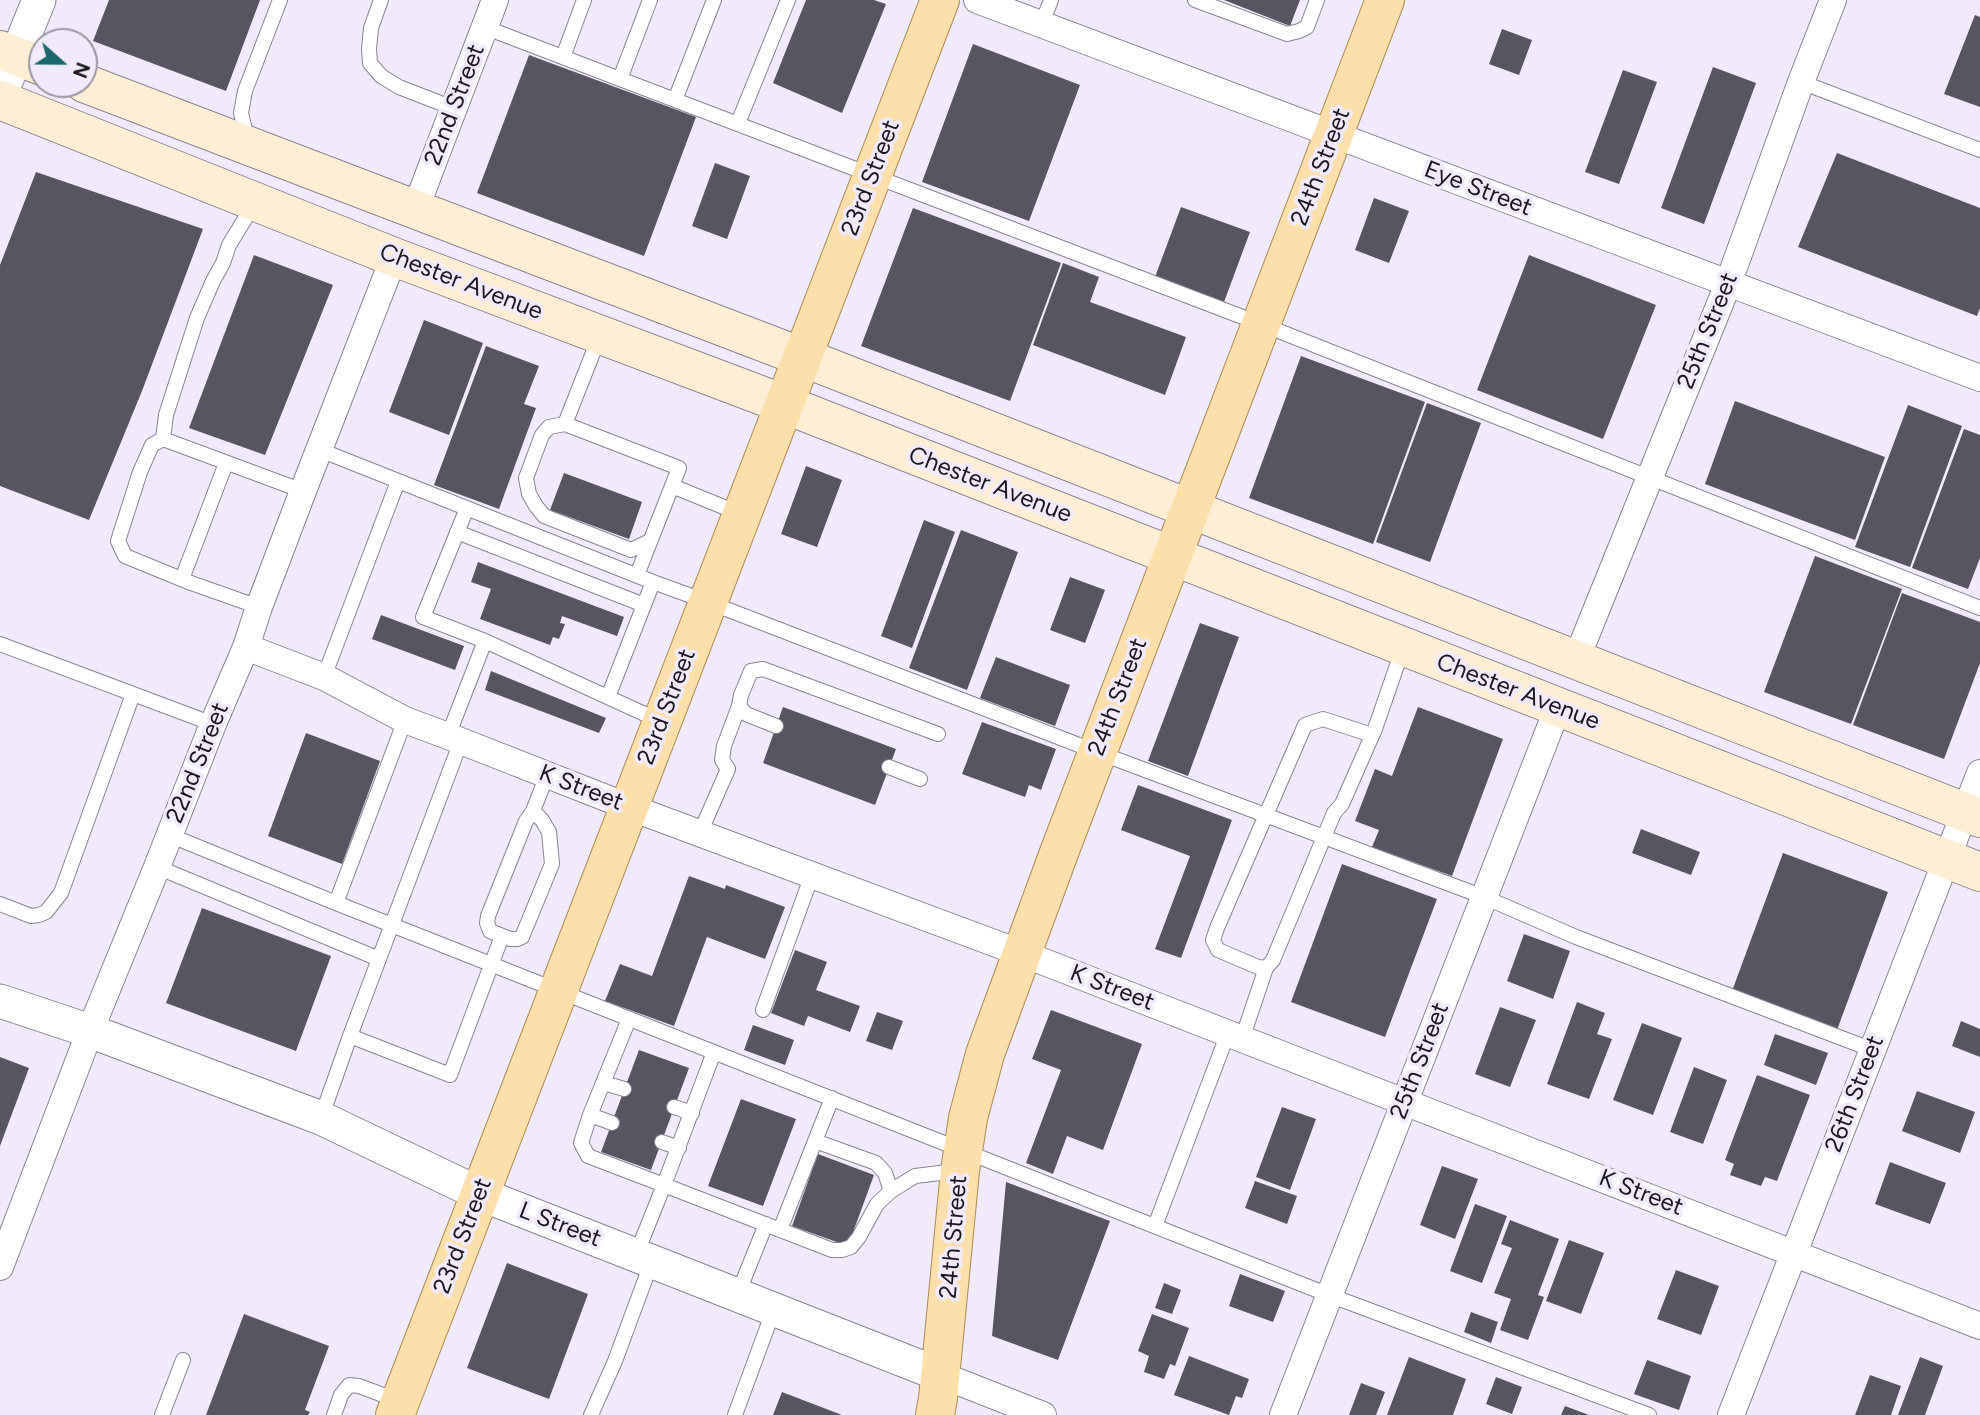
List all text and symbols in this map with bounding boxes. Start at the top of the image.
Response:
north arrow [28,28,98,98]
street label: 22nd Street [419,40,491,170]
text: N [68,59,95,81]
street label: 24th Street [1285,104,1357,230]
street label: 23rd Street [836,116,906,240]
street label: Eye Street [1420,155,1536,223]
street label: Chester Avenue [375,238,547,326]
street label: 25th Street [1672,269,1744,393]
street label: Chester Avenue [904,441,1076,529]
street label: 24th Street [1082,634,1154,760]
street label: 23rd Street [632,645,702,769]
street label: Chester Avenue [1432,648,1604,736]
street label: 22nd Street [161,699,235,827]
street label: K Street [535,759,627,817]
street label: K Street [1066,959,1158,1017]
street label: 25th Street [1385,999,1455,1123]
street label: 26th Street [1820,1032,1890,1156]
street label: K Street [1595,1164,1687,1222]
street label: 23rd Street [428,1174,498,1298]
street label: 24th Street [934,1174,974,1300]
street label: L Street [515,1196,605,1254]

